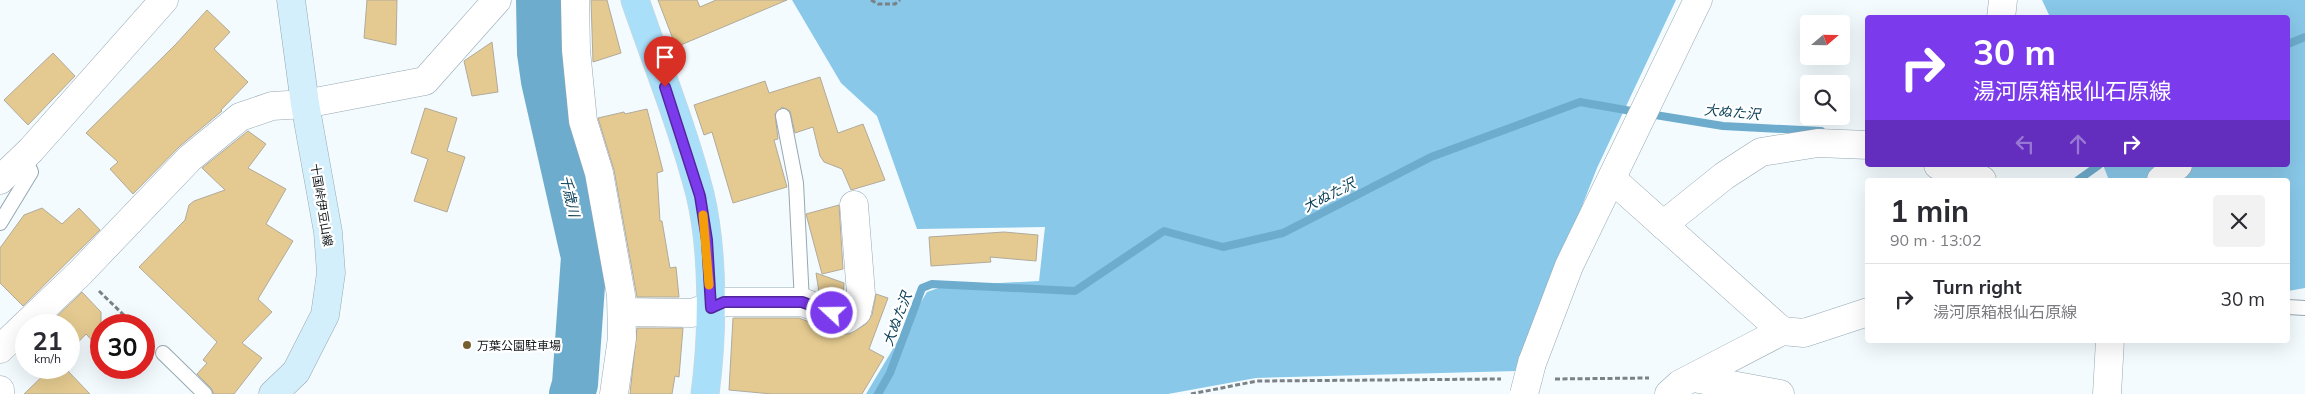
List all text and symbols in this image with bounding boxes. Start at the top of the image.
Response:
north arrow [1800,15,1850,65]
map controls [1800,15,1850,125]
text: 30 m [1973,30,2056,74]
icon: right [1890,35,1955,100]
pin [644,36,686,87]
icon: arrive [651,43,679,71]
button: search [1800,75,1850,125]
text: 湯河原箱根仙石原線 [1973,77,2171,105]
water label: 大ぬた沢 [1703,101,1763,124]
icon: left [2011,130,2039,158]
icon: ahead [2064,130,2092,158]
icon: right [2117,130,2145,158]
street label: 十国峠伊豆山線 [308,162,336,248]
water label: 大ぬた沢 [1300,173,1360,216]
water label: 千歳川 [557,174,584,220]
text: 1 min [1890,192,1969,230]
button: close [2213,195,2265,247]
text: 90 m · 13:02 [1890,230,1982,250]
text: Turn right [1933,275,2022,299]
icon: right [1890,285,1918,313]
position arrow [805,286,857,338]
text: 30 m [2221,287,2265,311]
water label: 大ぬた沢 [879,288,916,348]
text: 湯河原箱根仙石原線 [1933,302,2077,322]
speed limit sign: 30 [90,314,155,379]
text: 21 [32,325,63,356]
place label: 万葉公園駐車場 [477,338,561,353]
marker: 万葉公園駐車場 [461,339,473,351]
text: km/h [34,351,61,366]

